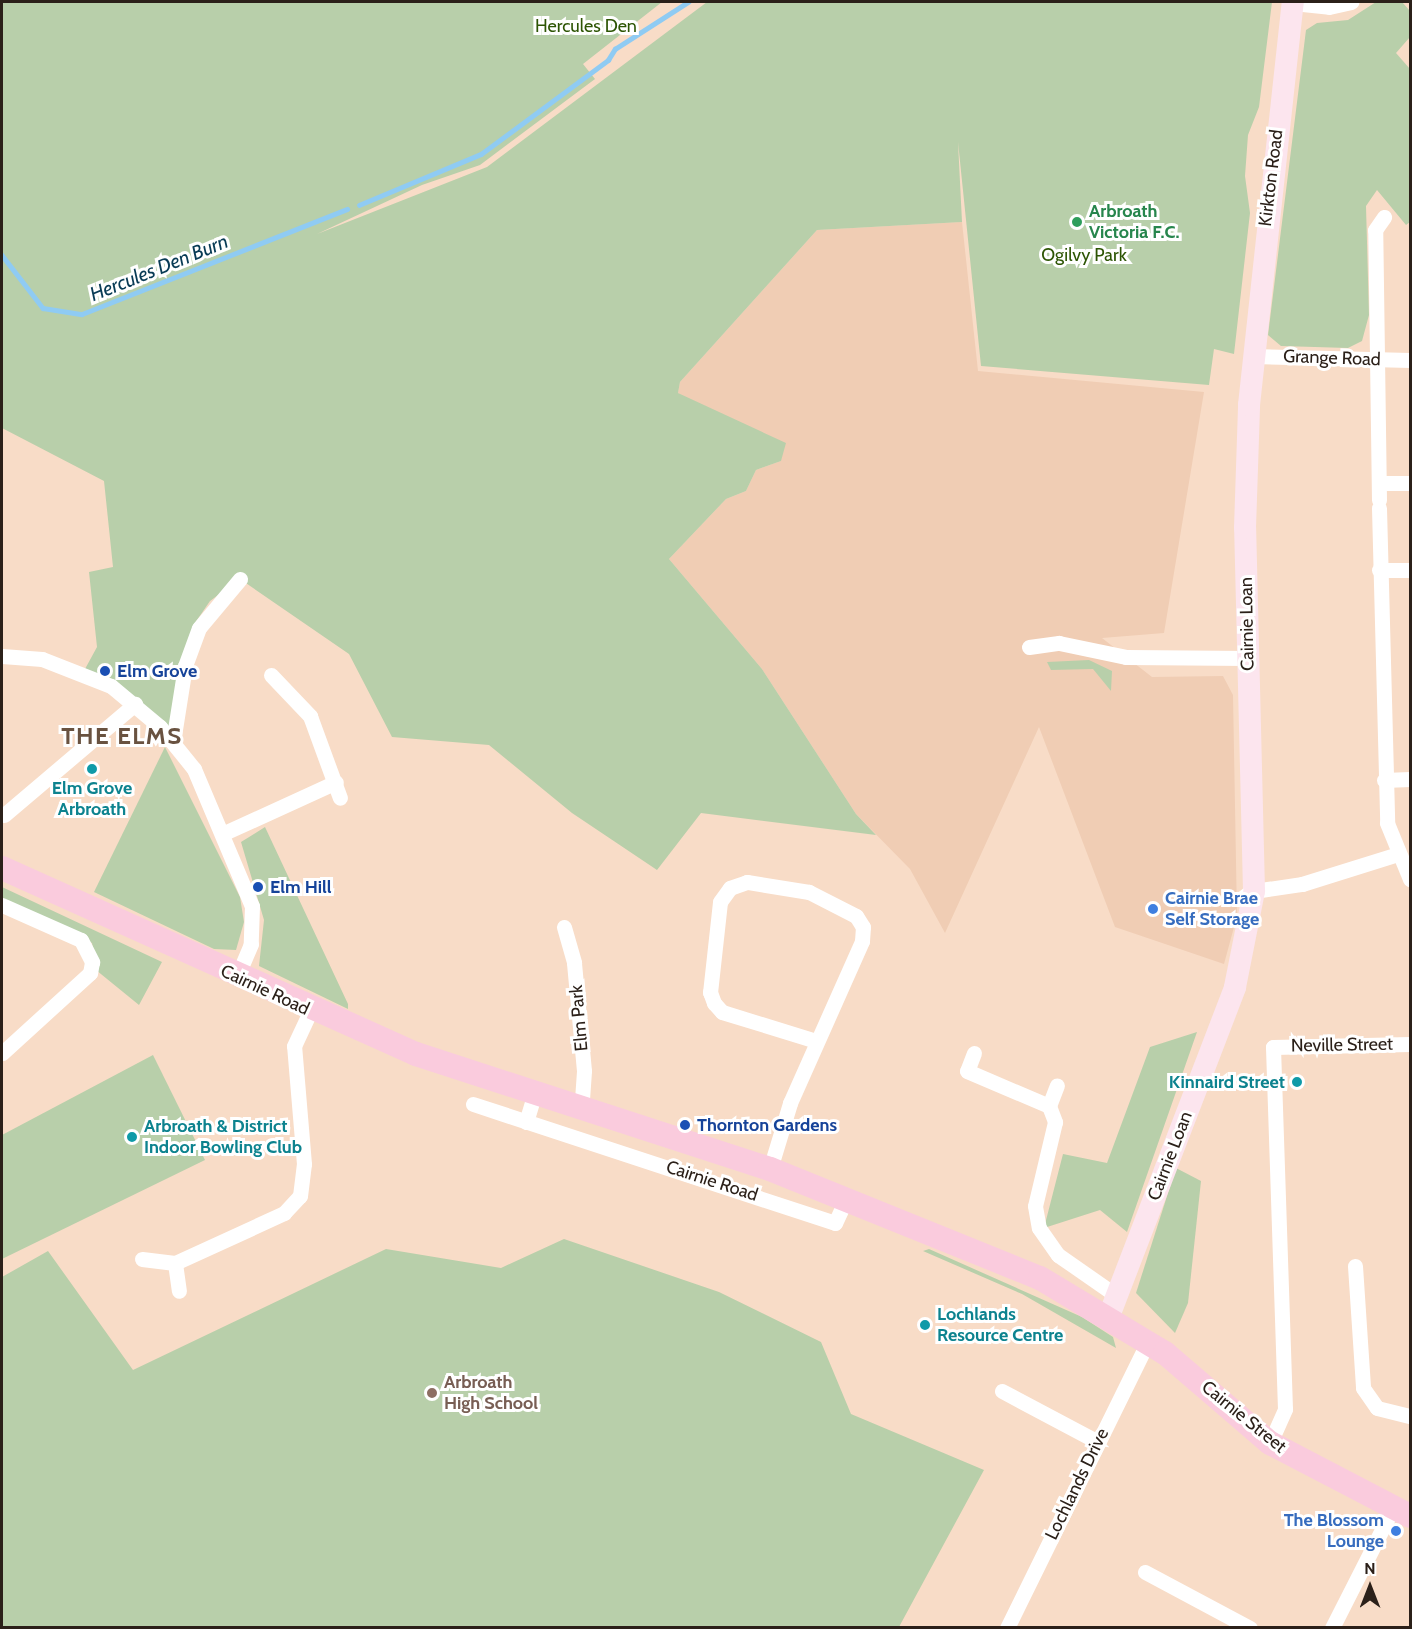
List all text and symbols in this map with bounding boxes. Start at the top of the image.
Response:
park label: Hercules Den [535,15,637,37]
street label: Kirkton Road [1254,128,1288,228]
place label: Arbroath Victoria F.C. [1089,201,1180,244]
marker: Arbroath Victoria F.C. [1070,215,1084,229]
water label: Hercules Den Burn [86,229,232,307]
park label: Ogilvy Park [1041,244,1127,266]
street label: Grange Road [1283,346,1381,370]
street label: Cairnie Loan [1235,577,1259,671]
place label: Elm Grove [117,660,197,682]
marker: Elm Grove [98,664,112,678]
district label: THE ELMS [61,722,183,750]
marker: Elm Grove Arbroath [85,762,99,776]
place label: Elm Grove Arbroath [52,778,132,820]
place label: Elm Hill [270,876,331,898]
marker: Elm Hill [251,880,265,894]
place label: Cairnie Brae Self Storage [1165,888,1259,930]
marker: Cairnie Brae Self Storage [1146,902,1160,916]
street label: Cairnie Road [217,960,313,1020]
street label: Elm Park [565,984,593,1052]
street label: Neville Street [1291,1033,1393,1057]
place label: Kinnaird Street [1169,1071,1285,1093]
marker: Kinnaird Street [1290,1075,1304,1089]
street label: Cairnie Loan [1143,1108,1197,1204]
place label: Thornton Gardens [697,1114,837,1136]
place label: Arbroath & District Indoor Bowling Club [144,1116,302,1158]
marker: Thornton Gardens [678,1118,692,1132]
marker: Arbroath & District Indoor Bowling Club [125,1130,139,1144]
street label: Cairnie Road [663,1156,761,1206]
place label: Lochlands Resource Centre [937,1304,1063,1346]
marker: Lochlands Resource Centre [918,1318,932,1332]
place label: Arbroath High School [444,1372,538,1414]
street label: Cairnie Street [1197,1376,1291,1458]
marker: Arbroath High School [425,1386,439,1400]
street label: Lochlands Drive [1041,1425,1113,1543]
place label: The Blossom Lounge [1284,1510,1384,1552]
marker: The Blossom Lounge [1389,1524,1403,1538]
north arrow [1340,1557,1400,1617]
text: N [1364,1559,1376,1578]

